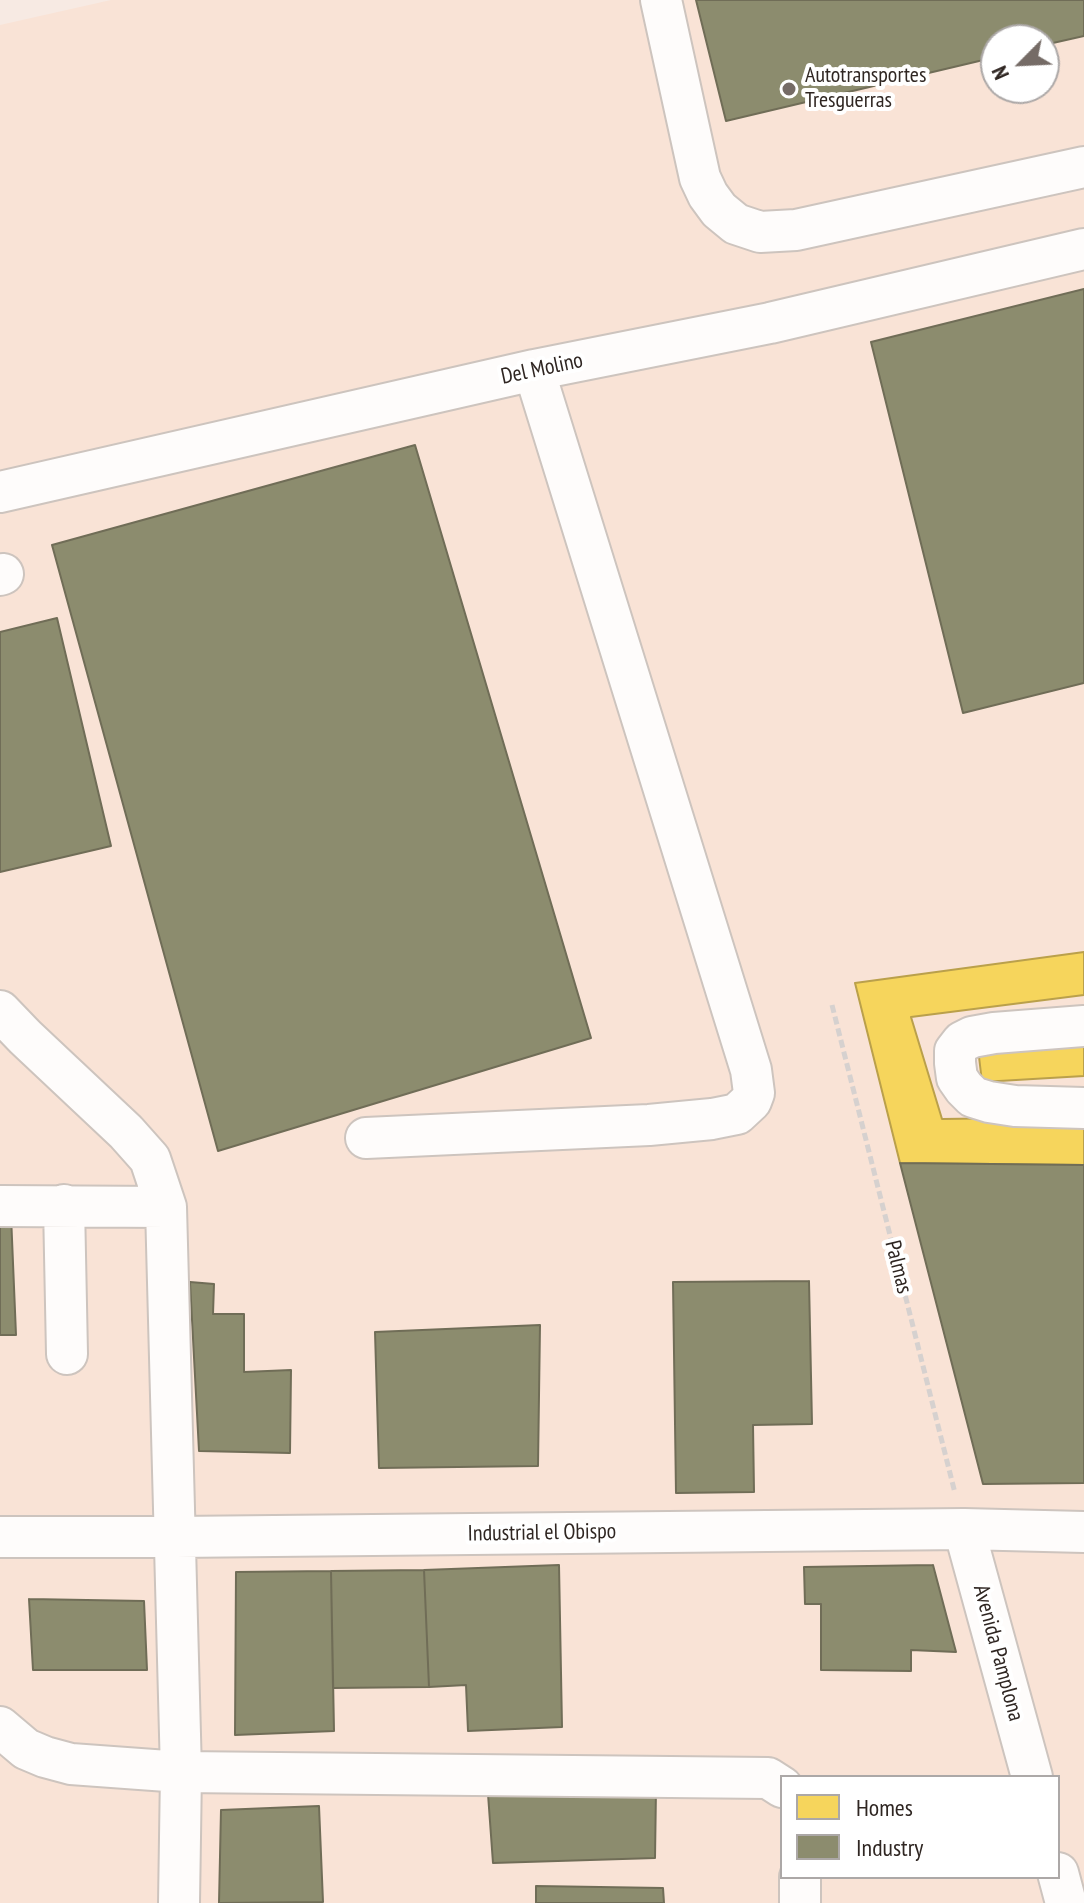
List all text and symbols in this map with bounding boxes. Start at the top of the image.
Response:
north arrow [980,24,1060,104]
text: N [985,62,1015,84]
place label: Autotransportes Tresguerras [805,63,926,114]
marker: Autotransportes Tresguerras [780,80,798,98]
street label: Del Molino [499,347,585,391]
street label: Palmas [879,1238,917,1296]
street label: Industrial el Obispo [468,1519,616,1547]
street label: Avenida Pamplona [967,1582,1029,1724]
legend [780,1775,1060,1879]
text: Homes [856,1792,913,1823]
text: Industry [856,1832,923,1863]

